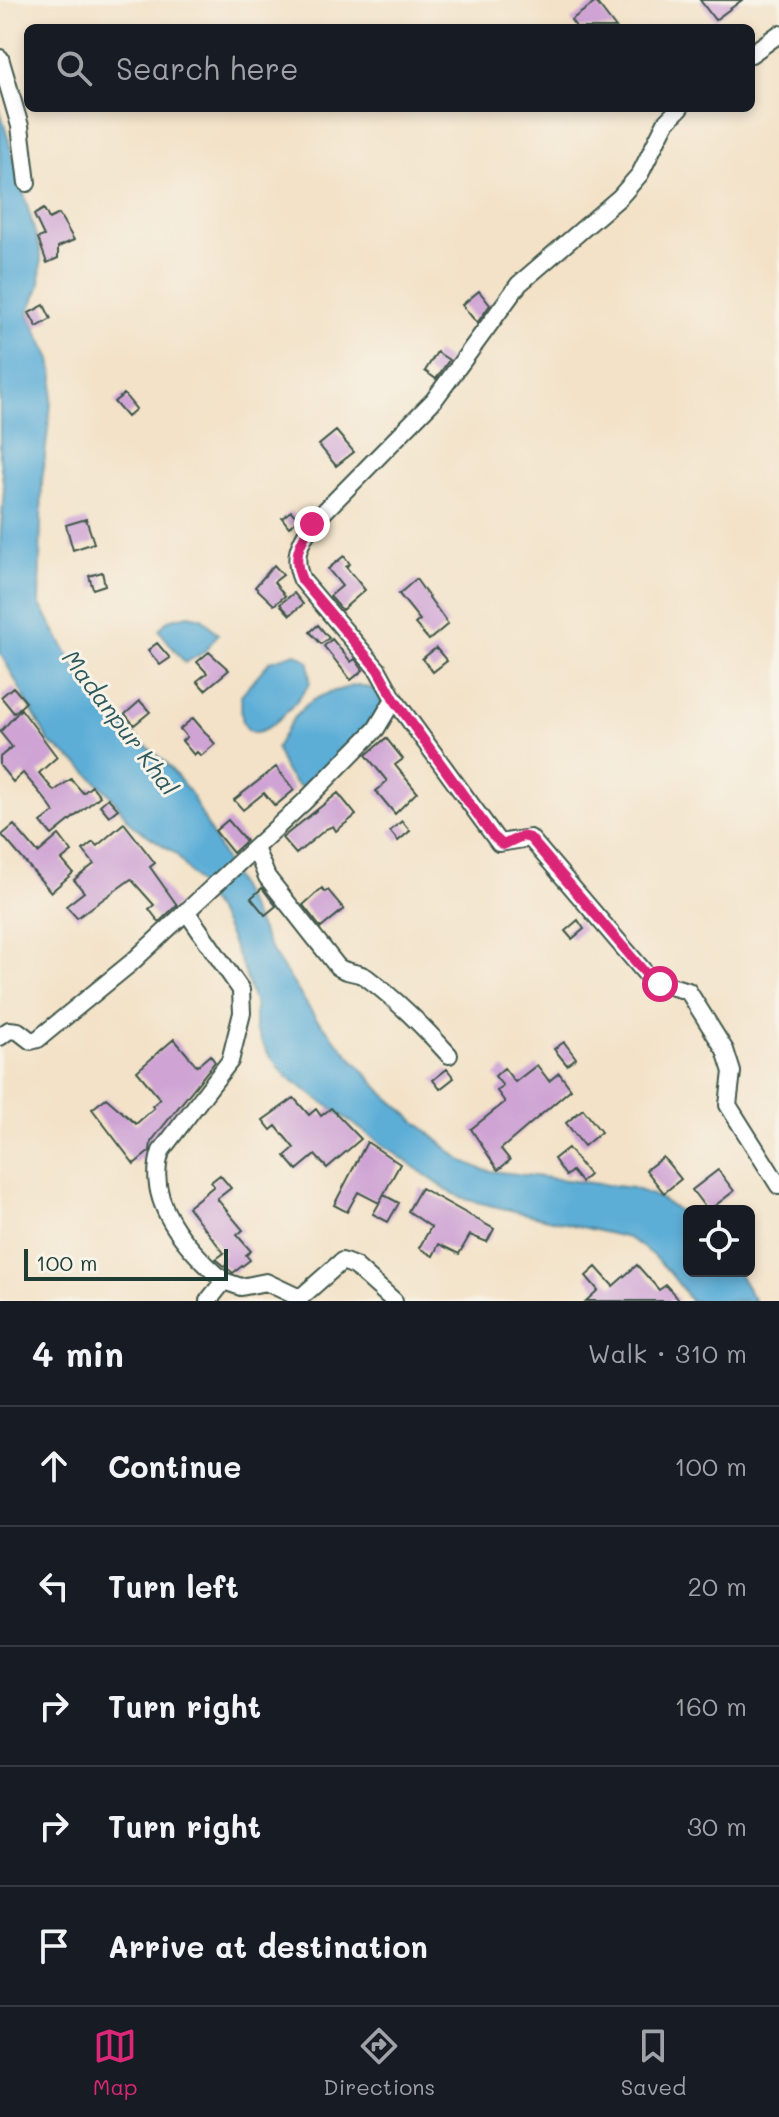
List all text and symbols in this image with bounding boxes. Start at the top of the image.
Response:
search box [24,24,755,112]
icon: search [52,46,96,90]
text: Search here [116,48,299,88]
route end [294,506,330,542]
water label: Madanpur Khal [56,643,186,801]
route start [642,966,678,1002]
map controls [683,1205,755,1277]
button: locate [683,1205,755,1277]
scale bar [24,1245,228,1281]
text: 100 m [36,1248,98,1277]
text: 4 min [32,1331,124,1376]
text: Walk · 310 m [588,1336,747,1370]
icon: ahead [32,1444,76,1488]
text: Continue [108,1446,241,1486]
text: 100 m [674,1449,747,1483]
icon: left [32,1564,76,1608]
text: Turn left [108,1566,239,1606]
text: 20 m [687,1569,747,1603]
icon: right [32,1684,76,1728]
text: Turn right [108,1686,261,1726]
text: 160 m [675,1689,747,1723]
icon: right [32,1804,76,1848]
text: Turn right [108,1806,261,1846]
text: 30 m [687,1809,747,1843]
icon: arrive [32,1924,76,1968]
text: Arrive at destination [108,1926,428,1966]
tab: Map [93,2024,138,2101]
tab: Directions [323,2024,435,2101]
tab: Saved [621,2024,686,2101]

